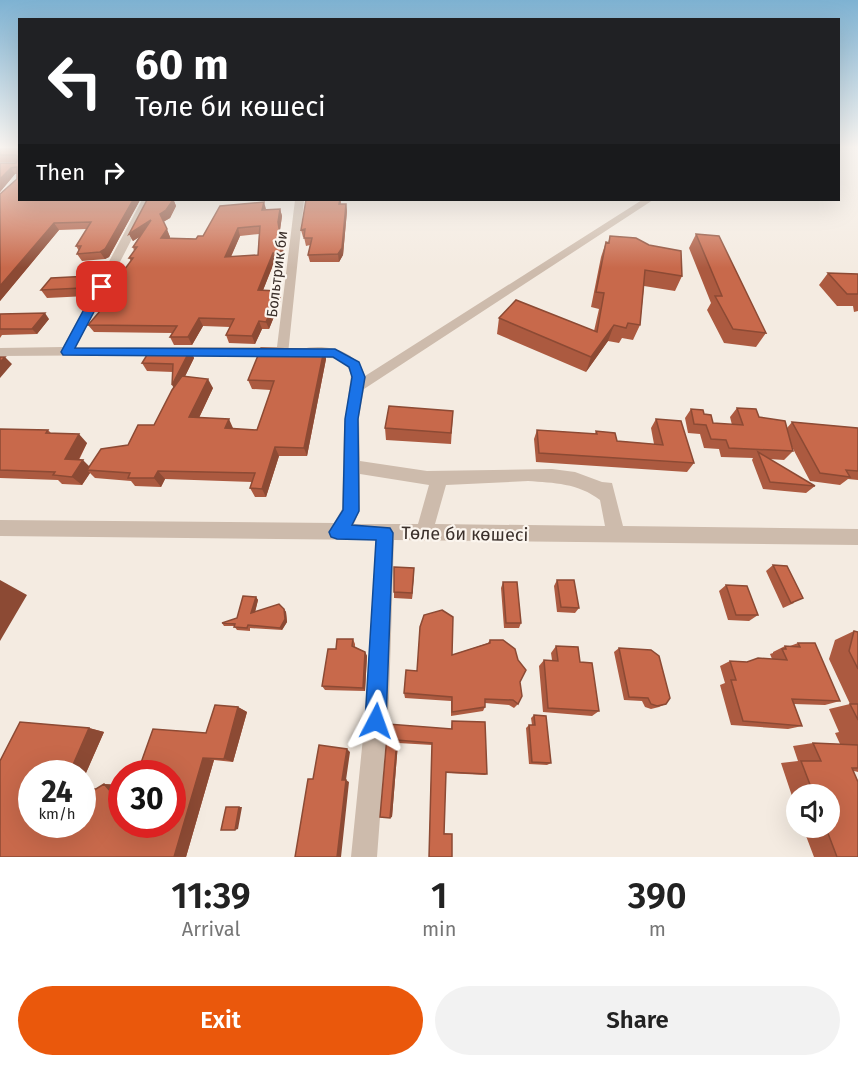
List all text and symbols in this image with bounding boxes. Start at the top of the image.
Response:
text: 60 m [135,40,229,90]
icon: left [36,42,114,120]
text: Төле би көшесі [135,91,326,123]
icon: right [97,156,130,189]
text: Then [36,159,85,186]
street label: Больтрик би [263,230,291,318]
pin [76,261,127,312]
icon: arrive [85,270,118,303]
street label: Төле би көшесі [401,522,529,546]
position arrow [344,689,408,753]
speed limit sign: 30 [108,760,186,838]
text: 24 [41,774,73,810]
map controls [786,784,840,838]
button: sound [786,784,840,838]
text: km/h [38,805,76,823]
text: 11:39 [171,874,251,918]
text: 1 [431,874,447,918]
text: 390 [628,874,687,918]
text: Arrival [182,917,240,941]
text: min [422,917,456,941]
text: m [649,917,666,941]
button: Exit [18,986,423,1055]
button: Share [435,986,840,1055]

